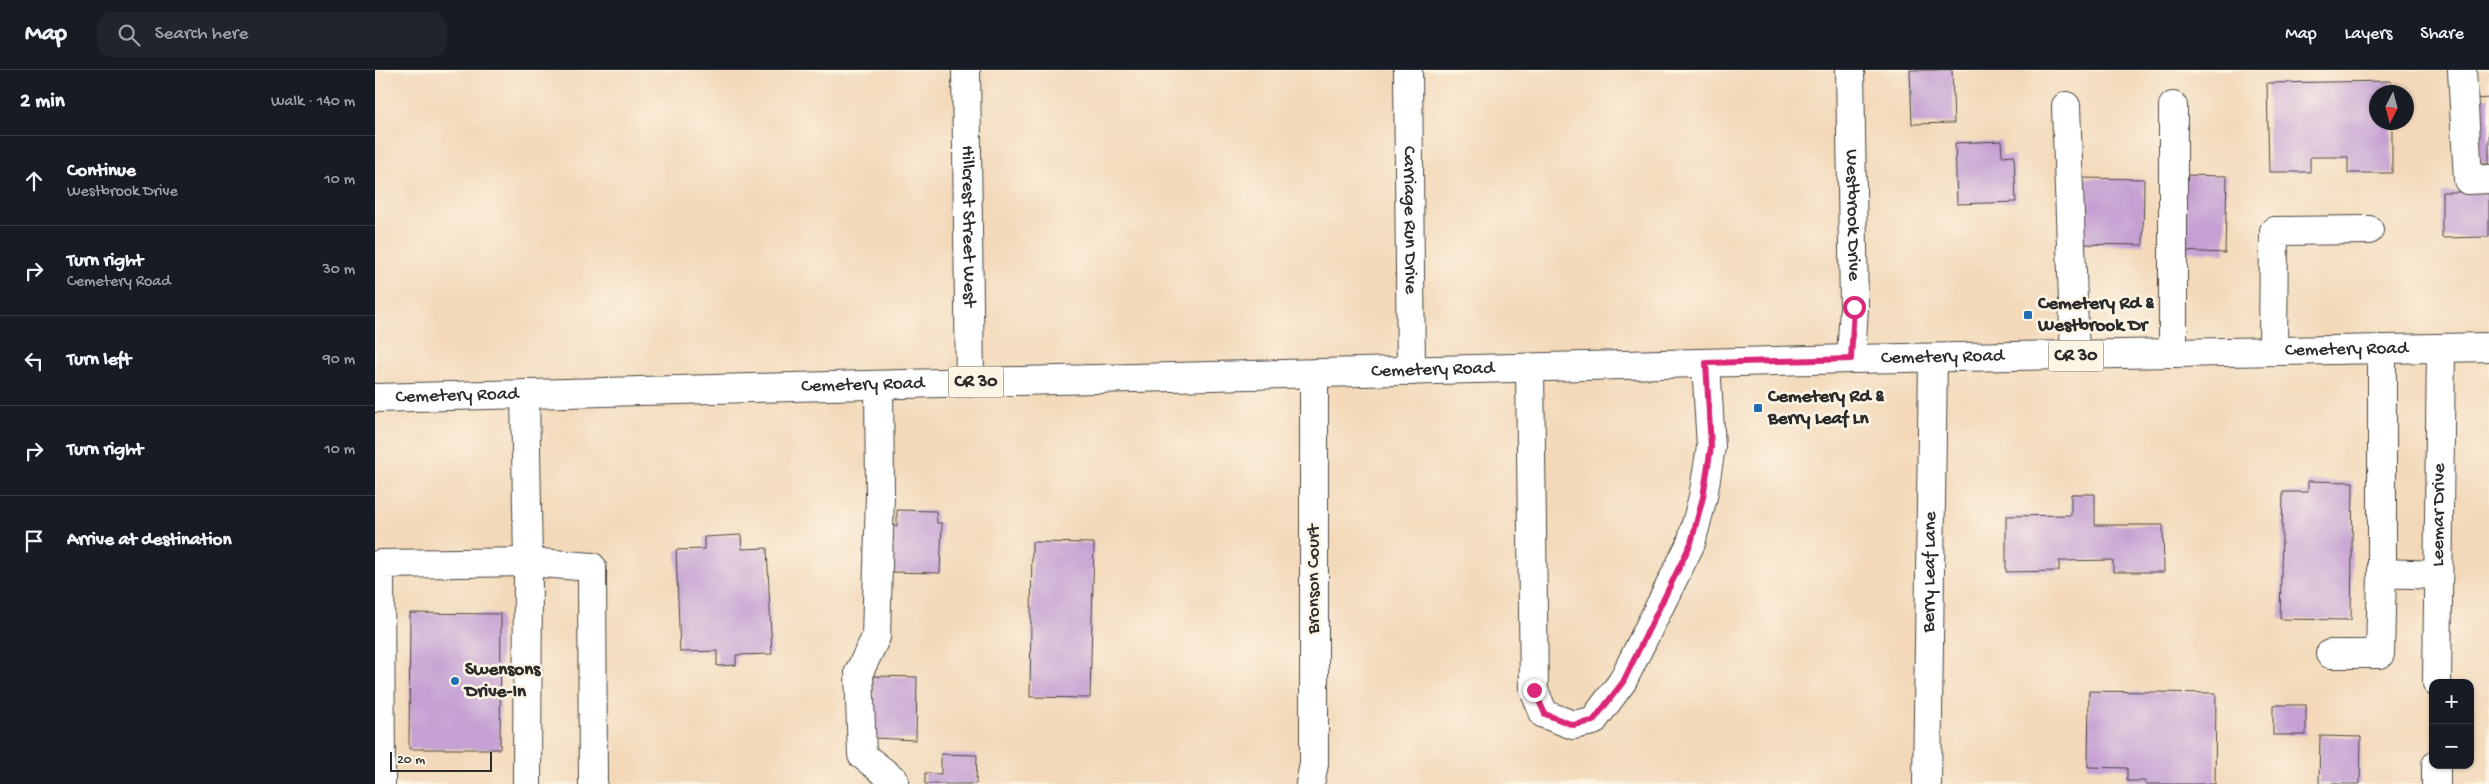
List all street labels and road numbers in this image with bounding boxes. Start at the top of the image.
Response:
street label: Hillcrest Street West [955,145,981,309]
street label: Carriage Run Drive [1397,146,1422,294]
street label: Westbrook Drive [1840,149,1865,281]
street label: Cemetery Road [2285,337,2410,362]
road number: CR 30 [2049,340,2103,372]
street label: Cemetery Road [1881,345,2006,370]
street label: Cemetery Road [1371,357,1496,383]
road number: CR 30 [949,366,1003,398]
street label: Cemetery Road [801,372,927,398]
street label: Cemetery Road [395,383,521,409]
street label: Leemar Drive [2427,463,2451,567]
street label: Berry Leaf Lane [1918,511,1942,634]
street label: Bronson Court [1303,522,1326,635]

